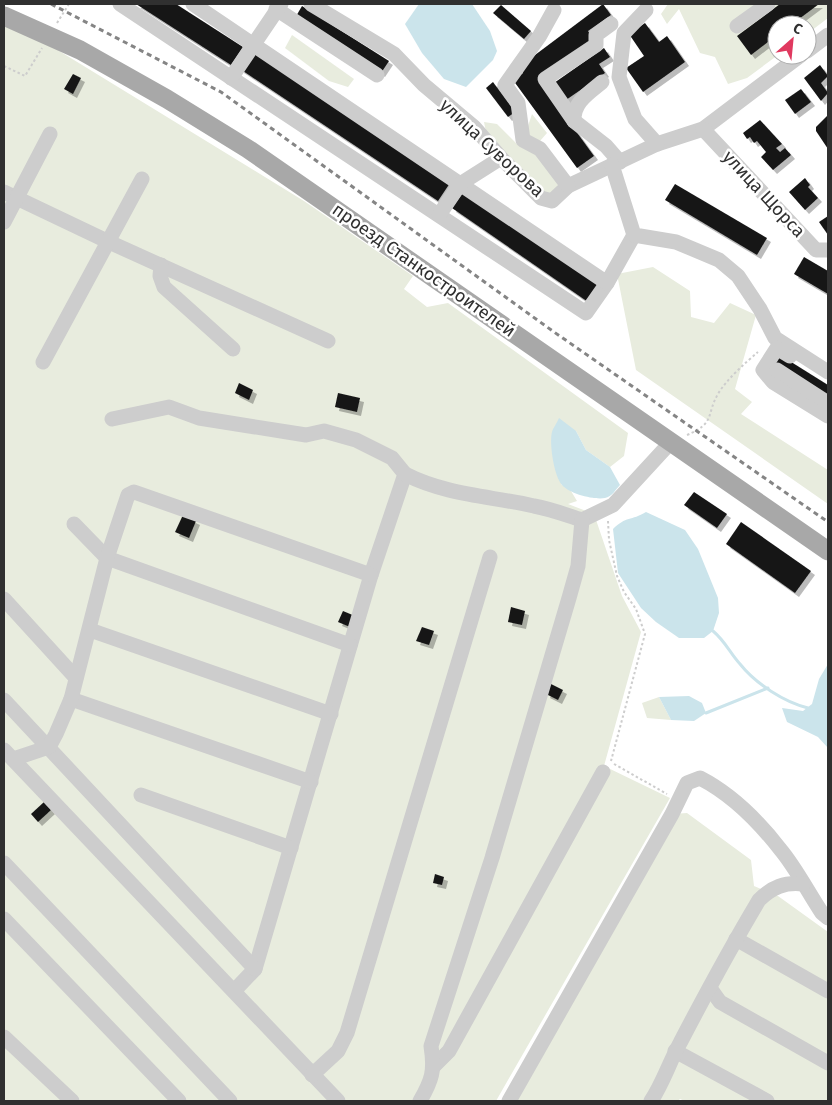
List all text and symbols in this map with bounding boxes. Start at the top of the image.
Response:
north arrow [767,15,817,65]
text: С [790,19,805,38]
street label: улица Суворова [435,94,549,202]
street label: улица Щорса [718,146,810,242]
street label: проезд Станкостроителей [328,198,520,342]

